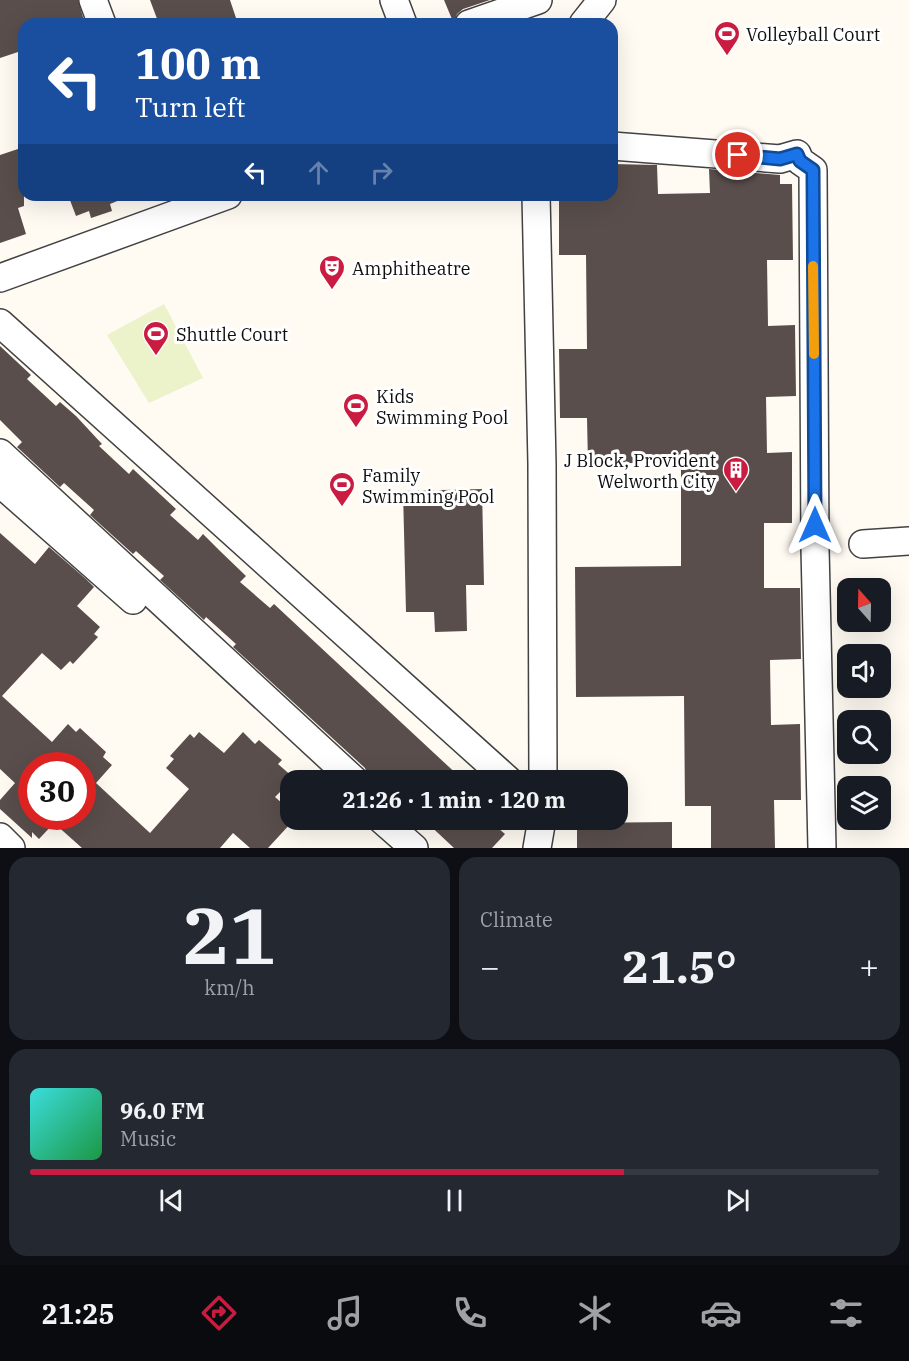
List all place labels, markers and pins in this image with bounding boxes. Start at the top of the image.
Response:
sports icon: Volleyball Court [712,19,742,57]
place label: Volleyball Court [746,23,880,46]
pin [712,129,763,180]
theatre icon: Amphitheatre [317,253,347,291]
place label: Amphitheatre [352,257,470,280]
sports icon: Shuttle Court [141,319,171,357]
place label: Shuttle Court [176,323,288,346]
place label: Kids Swimming Pool [376,385,508,429]
sports icon: Kids Swimming Pool [341,391,371,429]
place label: J Block, Provident Welworth City [564,449,716,493]
building icon: J Block, Provident Welworth City [721,455,751,493]
place label: Family Swimming Pool [362,464,494,508]
sports icon: Family Swimming Pool [327,470,357,508]

